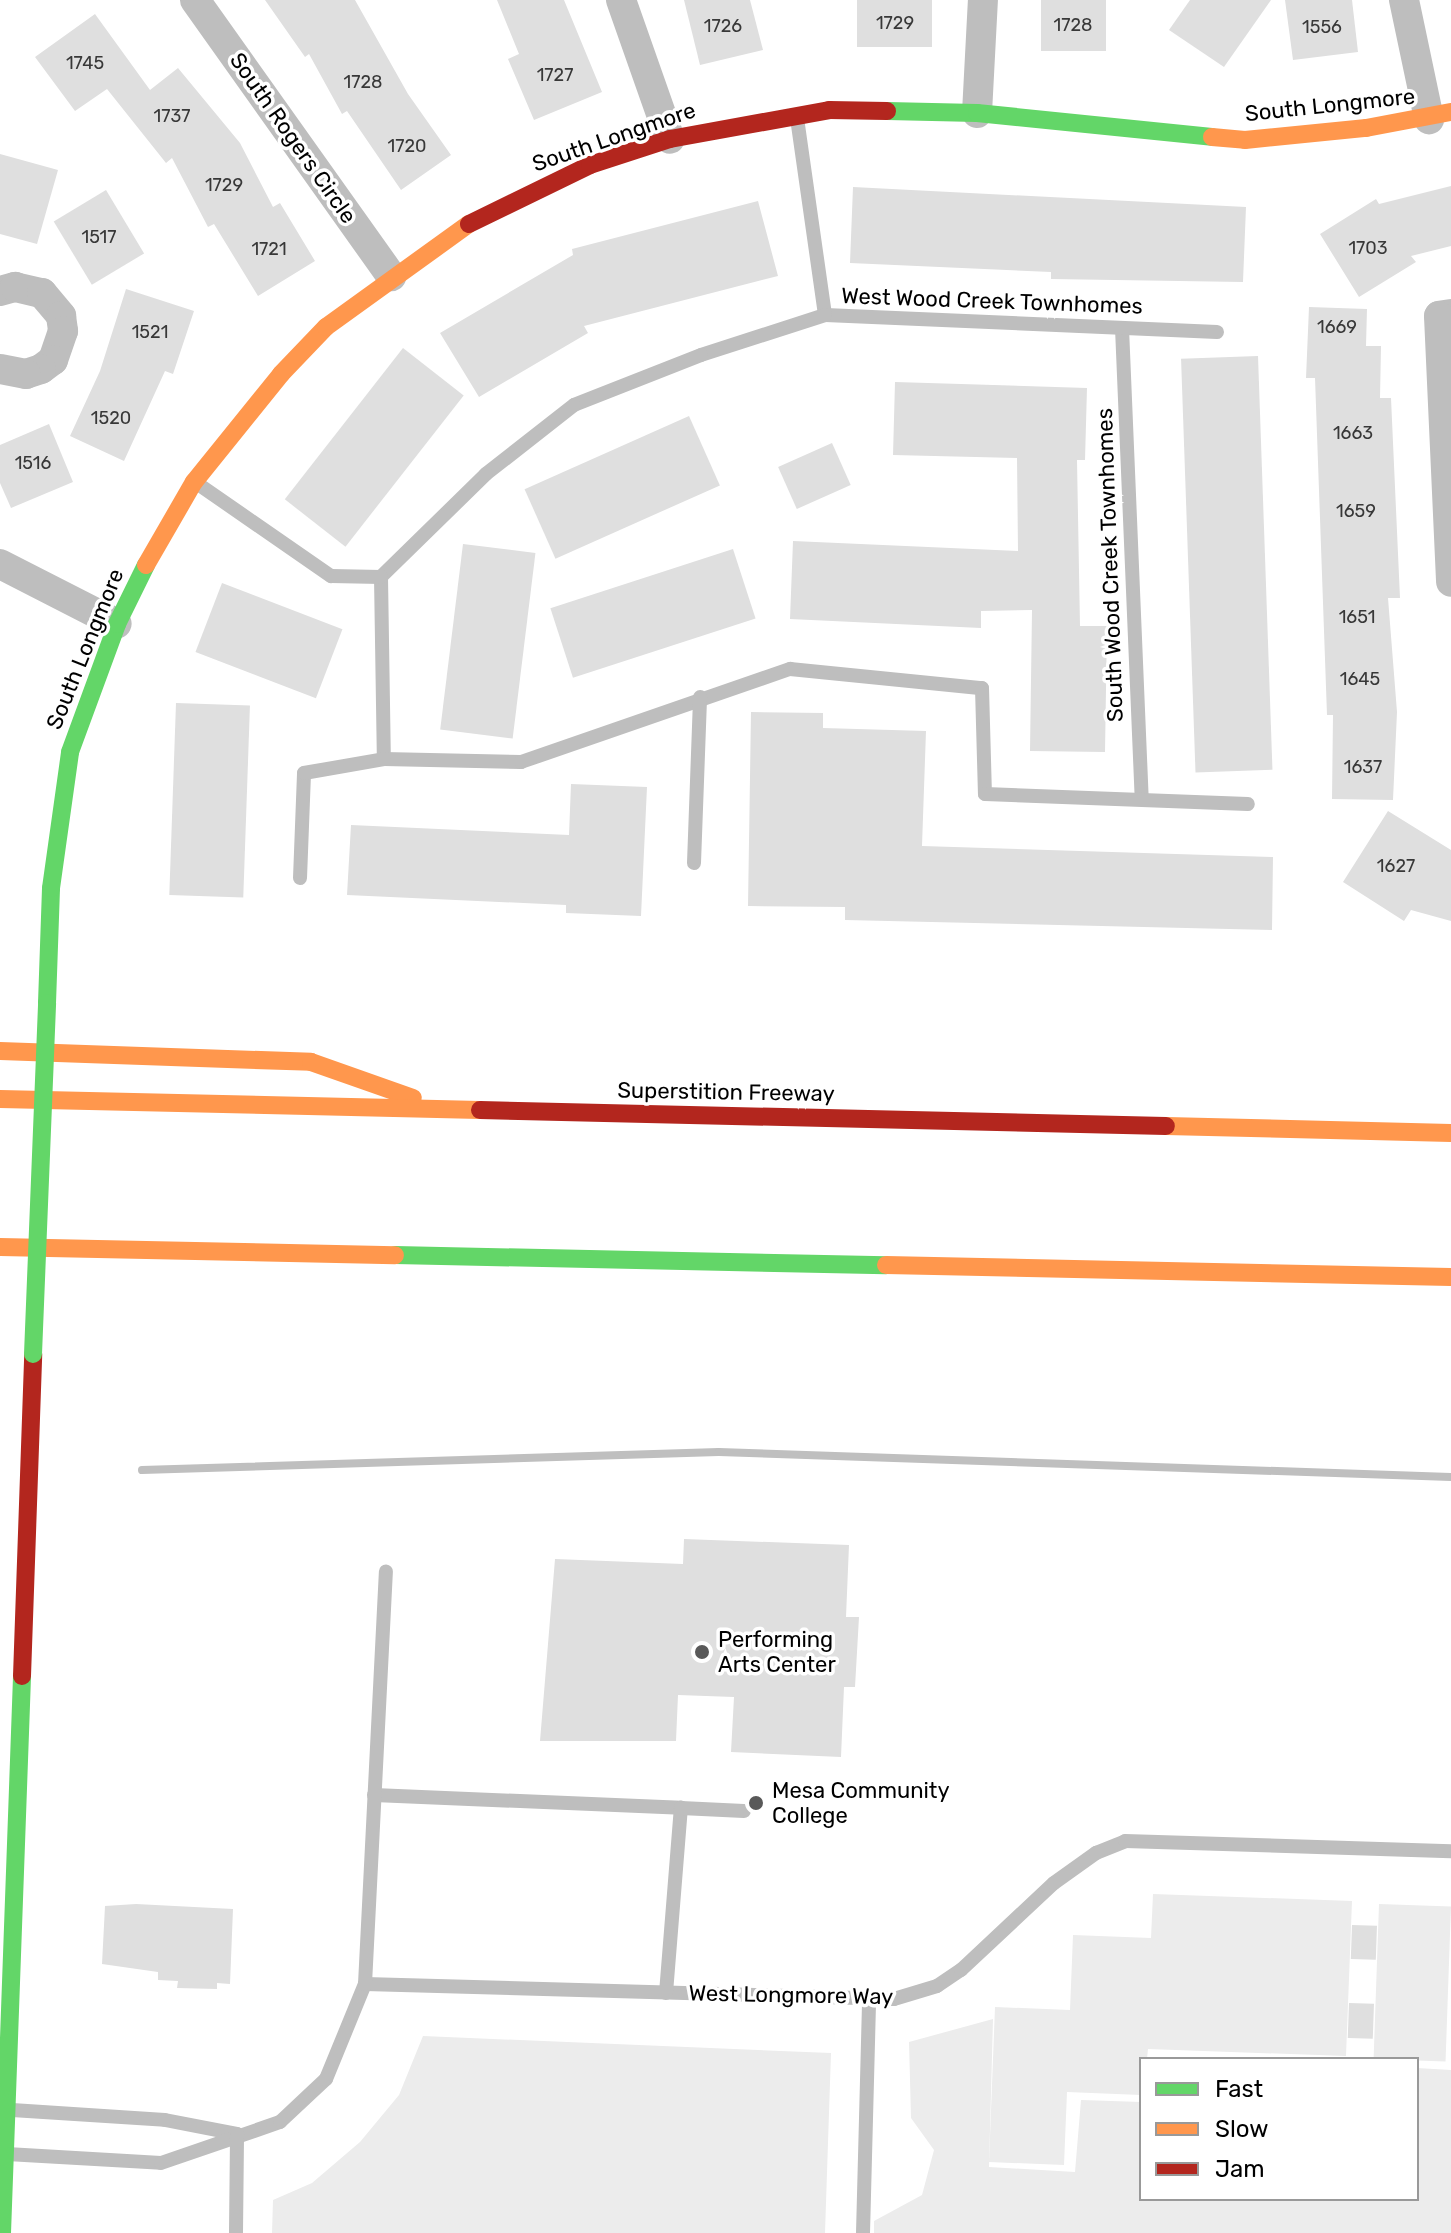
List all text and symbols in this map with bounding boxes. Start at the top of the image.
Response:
house number: 1729 [876,12,914,34]
house number: 1728 [1054,14,1092,36]
house number: 1726 [704,15,742,37]
house number: 1556 [1302,16,1342,38]
street label: South Rogers Circle [224,48,362,228]
house number: 1745 [66,52,104,74]
house number: 1727 [537,64,573,86]
house number: 1728 [344,71,382,93]
street label: South Longmore [1244,83,1416,127]
street label: South Longmore [529,97,699,177]
house number: 1737 [154,105,190,127]
house number: 1720 [388,135,426,157]
house number: 1729 [205,174,243,196]
house number: 1517 [81,226,117,248]
house number: 1703 [1348,237,1388,259]
house number: 1721 [251,238,287,260]
street label: West Wood Creek Townhomes [840,283,1144,319]
house number: 1669 [1317,316,1357,338]
house number: 1521 [132,321,168,343]
house number: 1520 [91,407,131,429]
street label: South Wood Creek Townhomes [1091,407,1129,723]
house number: 1663 [1333,422,1373,444]
house number: 1516 [15,452,51,474]
house number: 1659 [1336,500,1376,522]
street label: South Longmore [41,565,129,733]
house number: 1651 [1339,606,1375,628]
house number: 1645 [1340,668,1380,690]
house number: 1637 [1344,756,1382,778]
house number: 1627 [1377,855,1415,877]
street label: Superstition Freeway [617,1077,835,1107]
place label: Performing Arts Center [718,1626,836,1678]
marker: Performing Arts Center [693,1643,711,1661]
place label: Mesa Community College [772,1777,950,1828]
marker: Mesa Community College [747,1794,765,1812]
street label: West Longmore Way [688,1980,894,2010]
legend [1139,2057,1419,2201]
text: Fast [1215,2075,1263,2103]
text: Slow [1215,2115,1268,2143]
text: Jam [1215,2155,1265,2183]

